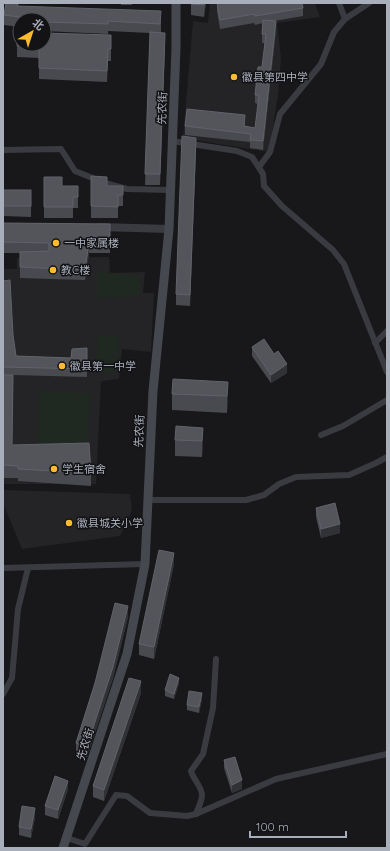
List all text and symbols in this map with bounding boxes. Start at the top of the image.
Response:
north arrow [12,12,52,52]
text: 北 [30,15,47,33]
place label: 徽县第四中学 [242,70,308,84]
marker: 徽县第四中学 [229,72,239,82]
street label: 先农街 [154,91,170,125]
place label: 一中家属楼 [64,236,119,250]
marker: 一中家属楼 [51,238,61,248]
place label: 教C楼 [61,263,90,277]
marker: 教C楼 [48,265,58,275]
place label: 徽县第一中学 [70,359,136,373]
marker: 徽县第一中学 [57,361,67,371]
street label: 先农街 [131,414,147,448]
place label: 学生宿舍 [62,462,106,476]
marker: 学生宿舍 [49,464,59,474]
place label: 徽县城关小学 [77,516,143,530]
marker: 徽县城关小学 [64,518,74,528]
street label: 先农街 [73,726,97,762]
scale bar [250,813,346,839]
text: 100 m [256,819,289,834]

